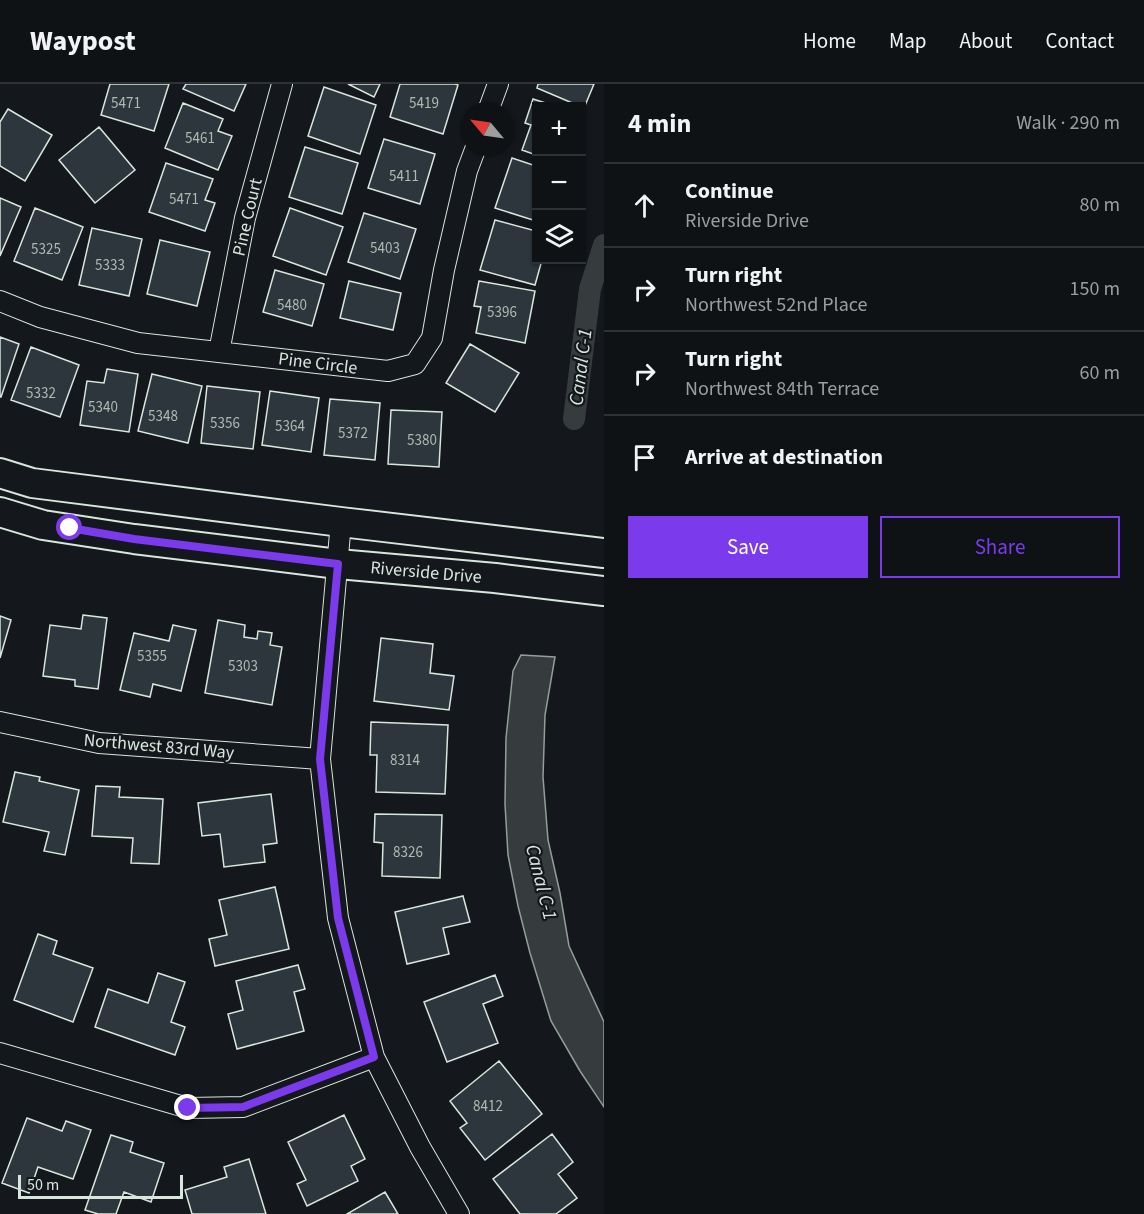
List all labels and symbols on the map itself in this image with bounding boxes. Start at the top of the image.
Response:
house number: 5471 [111,93,141,114]
house number: 5419 [409,93,439,114]
north arrow [460,102,514,156]
house number: 5461 [185,128,215,149]
house number: 5411 [389,166,419,187]
street label: Pine Court [226,176,269,258]
house number: 5471 [169,189,199,210]
house number: 5403 [370,238,400,259]
house number: 5325 [31,239,61,260]
house number: 5333 [95,255,125,276]
house number: 5480 [277,295,307,316]
house number: 5396 [487,302,517,323]
water label: Canal C-1 [562,327,600,407]
street label: Pine Circle [277,346,359,381]
house number: 5332 [26,383,56,404]
house number: 5340 [88,397,118,418]
house number: 5348 [148,406,178,427]
house number: 5356 [210,413,240,434]
house number: 5364 [275,416,305,437]
house number: 5372 [338,423,368,444]
house number: 5380 [407,430,437,451]
route start [56,514,82,540]
street label: Riverside Drive [369,555,483,590]
house number: 5355 [137,646,167,667]
house number: 5303 [228,656,258,677]
street label: Northwest 83rd Way [83,727,236,766]
house number: 8314 [390,750,420,771]
water label: Canal C-1 [518,841,564,923]
house number: 8326 [393,842,423,863]
route end [174,1094,200,1120]
house number: 8412 [473,1096,503,1117]
scale bar [18,1172,183,1200]

